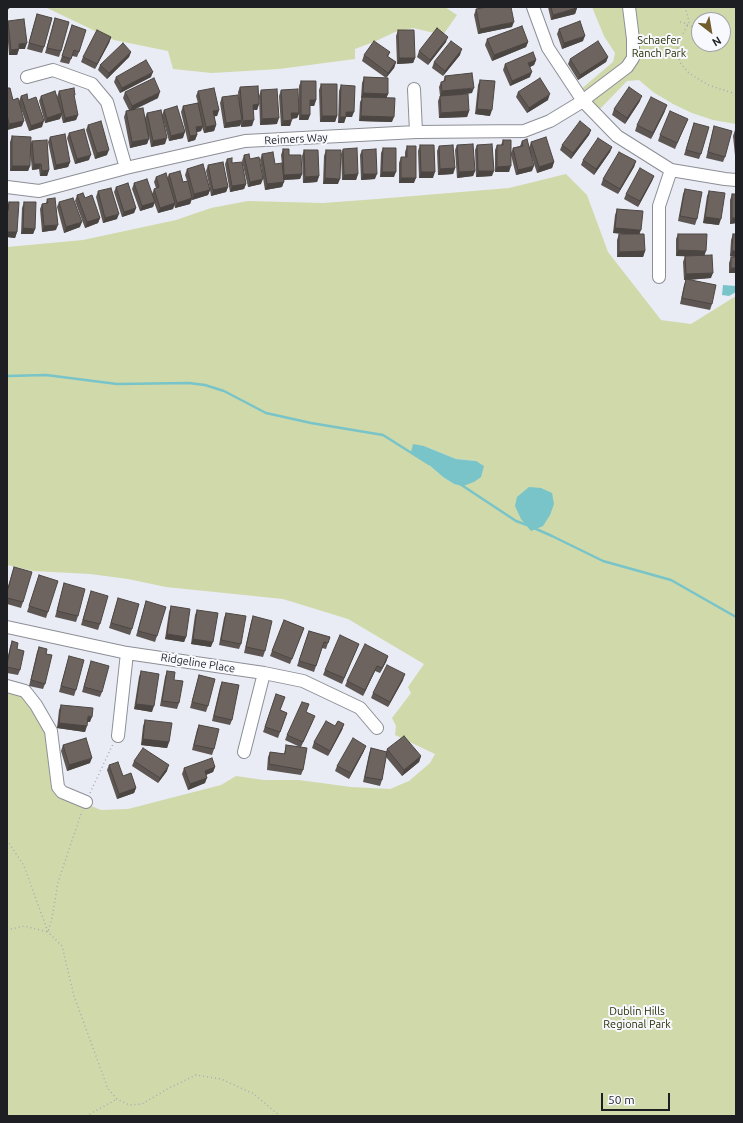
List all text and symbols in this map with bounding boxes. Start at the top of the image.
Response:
north arrow [691,12,731,52]
park label: Schaefer Ranch Park [632,33,686,59]
text: N [710,34,723,49]
street label: Reimers Way [264,131,328,147]
street label: Ridgeline Place [160,651,236,675]
park label: Dublin Hills Regional Park [603,1004,671,1030]
scale bar [603,1085,672,1111]
text: 50 m [608,1093,635,1106]

